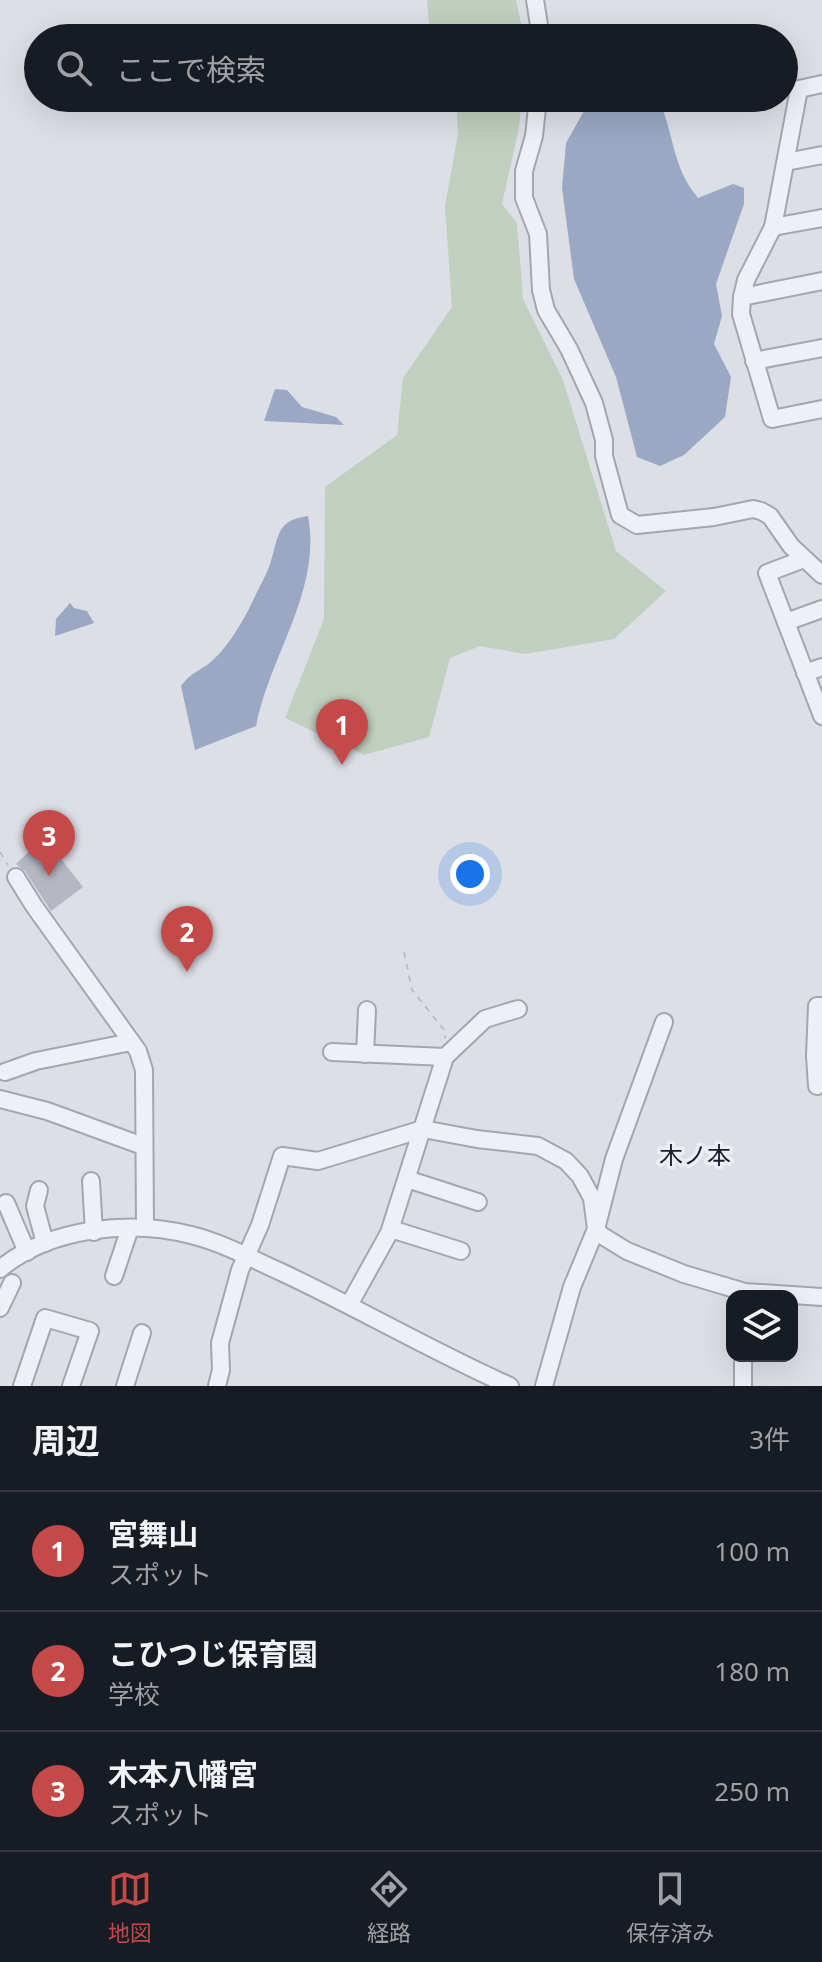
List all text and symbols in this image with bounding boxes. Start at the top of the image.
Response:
search box [24,24,798,112]
icon: search [52,46,96,90]
text: ここで検索 [116,49,266,90]
pin: 1 [316,699,368,765]
pin: 3 [23,810,75,876]
your location [450,854,490,894]
pin: 2 [161,906,213,972]
district label: 木ノ本 [659,1138,731,1171]
map controls [726,1290,798,1362]
button: layers [726,1290,798,1362]
text: 周辺 [32,1417,100,1463]
text: 3件 [749,1421,790,1457]
text: 宮舞山 [108,1513,198,1554]
text: 1 [51,1533,65,1569]
text: 100 m [714,1533,790,1569]
text: スポット [108,1556,212,1592]
text: こひつじ保育園 [108,1633,318,1674]
text: 2 [51,1653,65,1689]
text: 180 m [714,1653,790,1689]
text: 学校 [108,1676,160,1712]
text: 木本八幡宮 [108,1753,258,1794]
text: 3 [51,1773,65,1809]
text: 250 m [714,1773,790,1809]
text: スポット [108,1796,212,1832]
tab: 地図 [108,1867,152,1947]
tab: 経路 [367,1867,411,1947]
tab: 保存済み [626,1867,714,1947]

